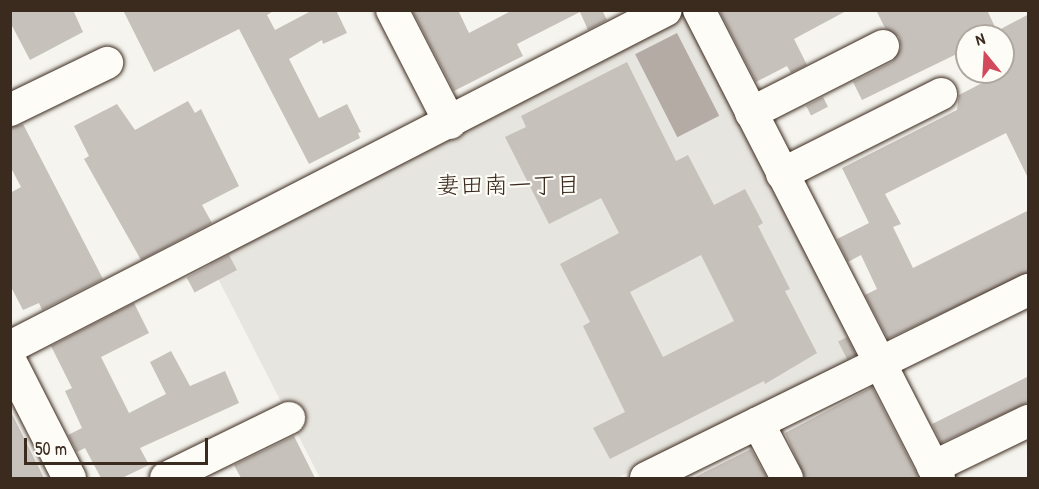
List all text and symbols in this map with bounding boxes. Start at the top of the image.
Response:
north arrow [955,24,1015,84]
text: N [973,27,987,51]
district label: 妻田南一丁目 [436,171,580,199]
scale bar [27,426,212,464]
text: 50 m [35,436,67,461]

